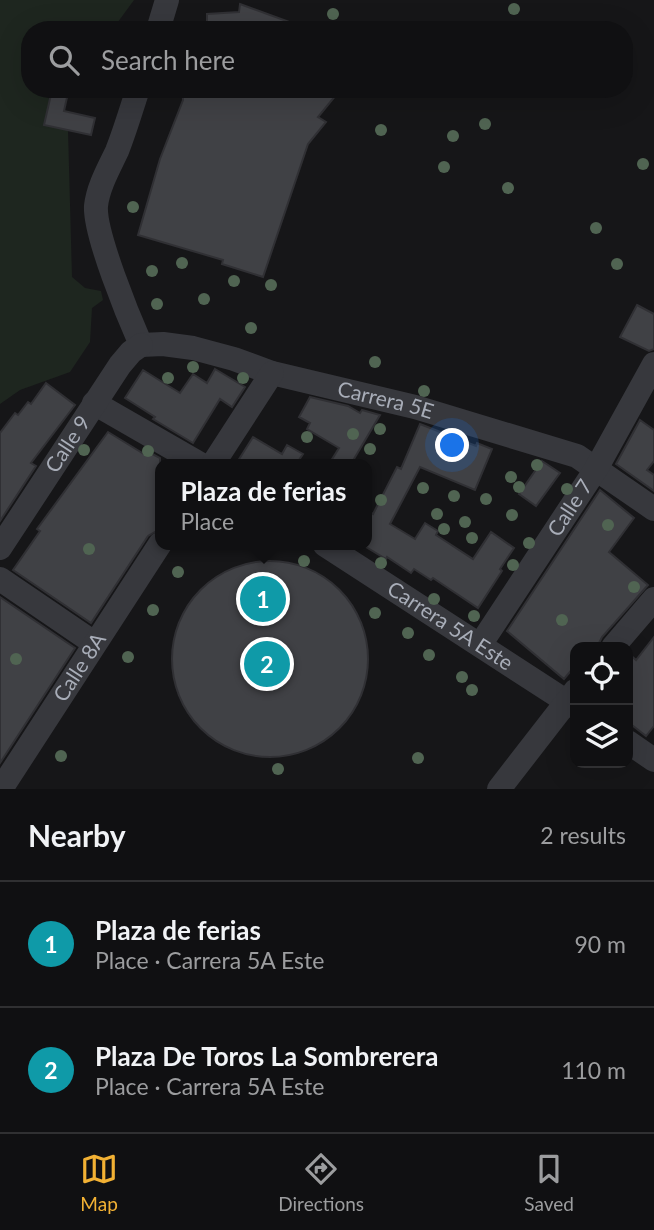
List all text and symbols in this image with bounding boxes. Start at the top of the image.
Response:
search box [21,21,633,98]
icon: search [45,41,83,79]
text: Search here [101,44,235,76]
street label: Carrera 5E [335,375,437,423]
street label: Calle 9 [39,410,94,477]
your location [435,428,469,462]
popup [155,459,372,550]
street label: Calle 7 [541,474,597,540]
text: Plaza de ferias [181,475,346,507]
text: Place [181,507,234,535]
pin: 1 [240,573,286,625]
street label: Carrera 5A Este [383,575,518,675]
street label: Calle 8A [47,627,111,706]
pin: 2 [244,638,290,690]
map controls [570,642,633,768]
button: locate [570,642,633,705]
button: layers [570,705,633,768]
text: Nearby [28,817,126,853]
text: 2 results [540,821,626,849]
text: Plaza de ferias [95,914,261,946]
text: 1 [44,930,58,958]
text: 90 m [575,930,626,958]
text: Place · Carrera 5A Este [95,946,324,974]
text: Plaza De Toros La Sombrerera [95,1040,438,1072]
text: 2 [44,1056,58,1084]
text: 110 m [561,1056,626,1084]
text: Place · Carrera 5A Este [95,1072,324,1100]
tab: Map [80,1150,118,1215]
tab: Directions [278,1150,364,1215]
tab: Saved [524,1150,574,1215]

